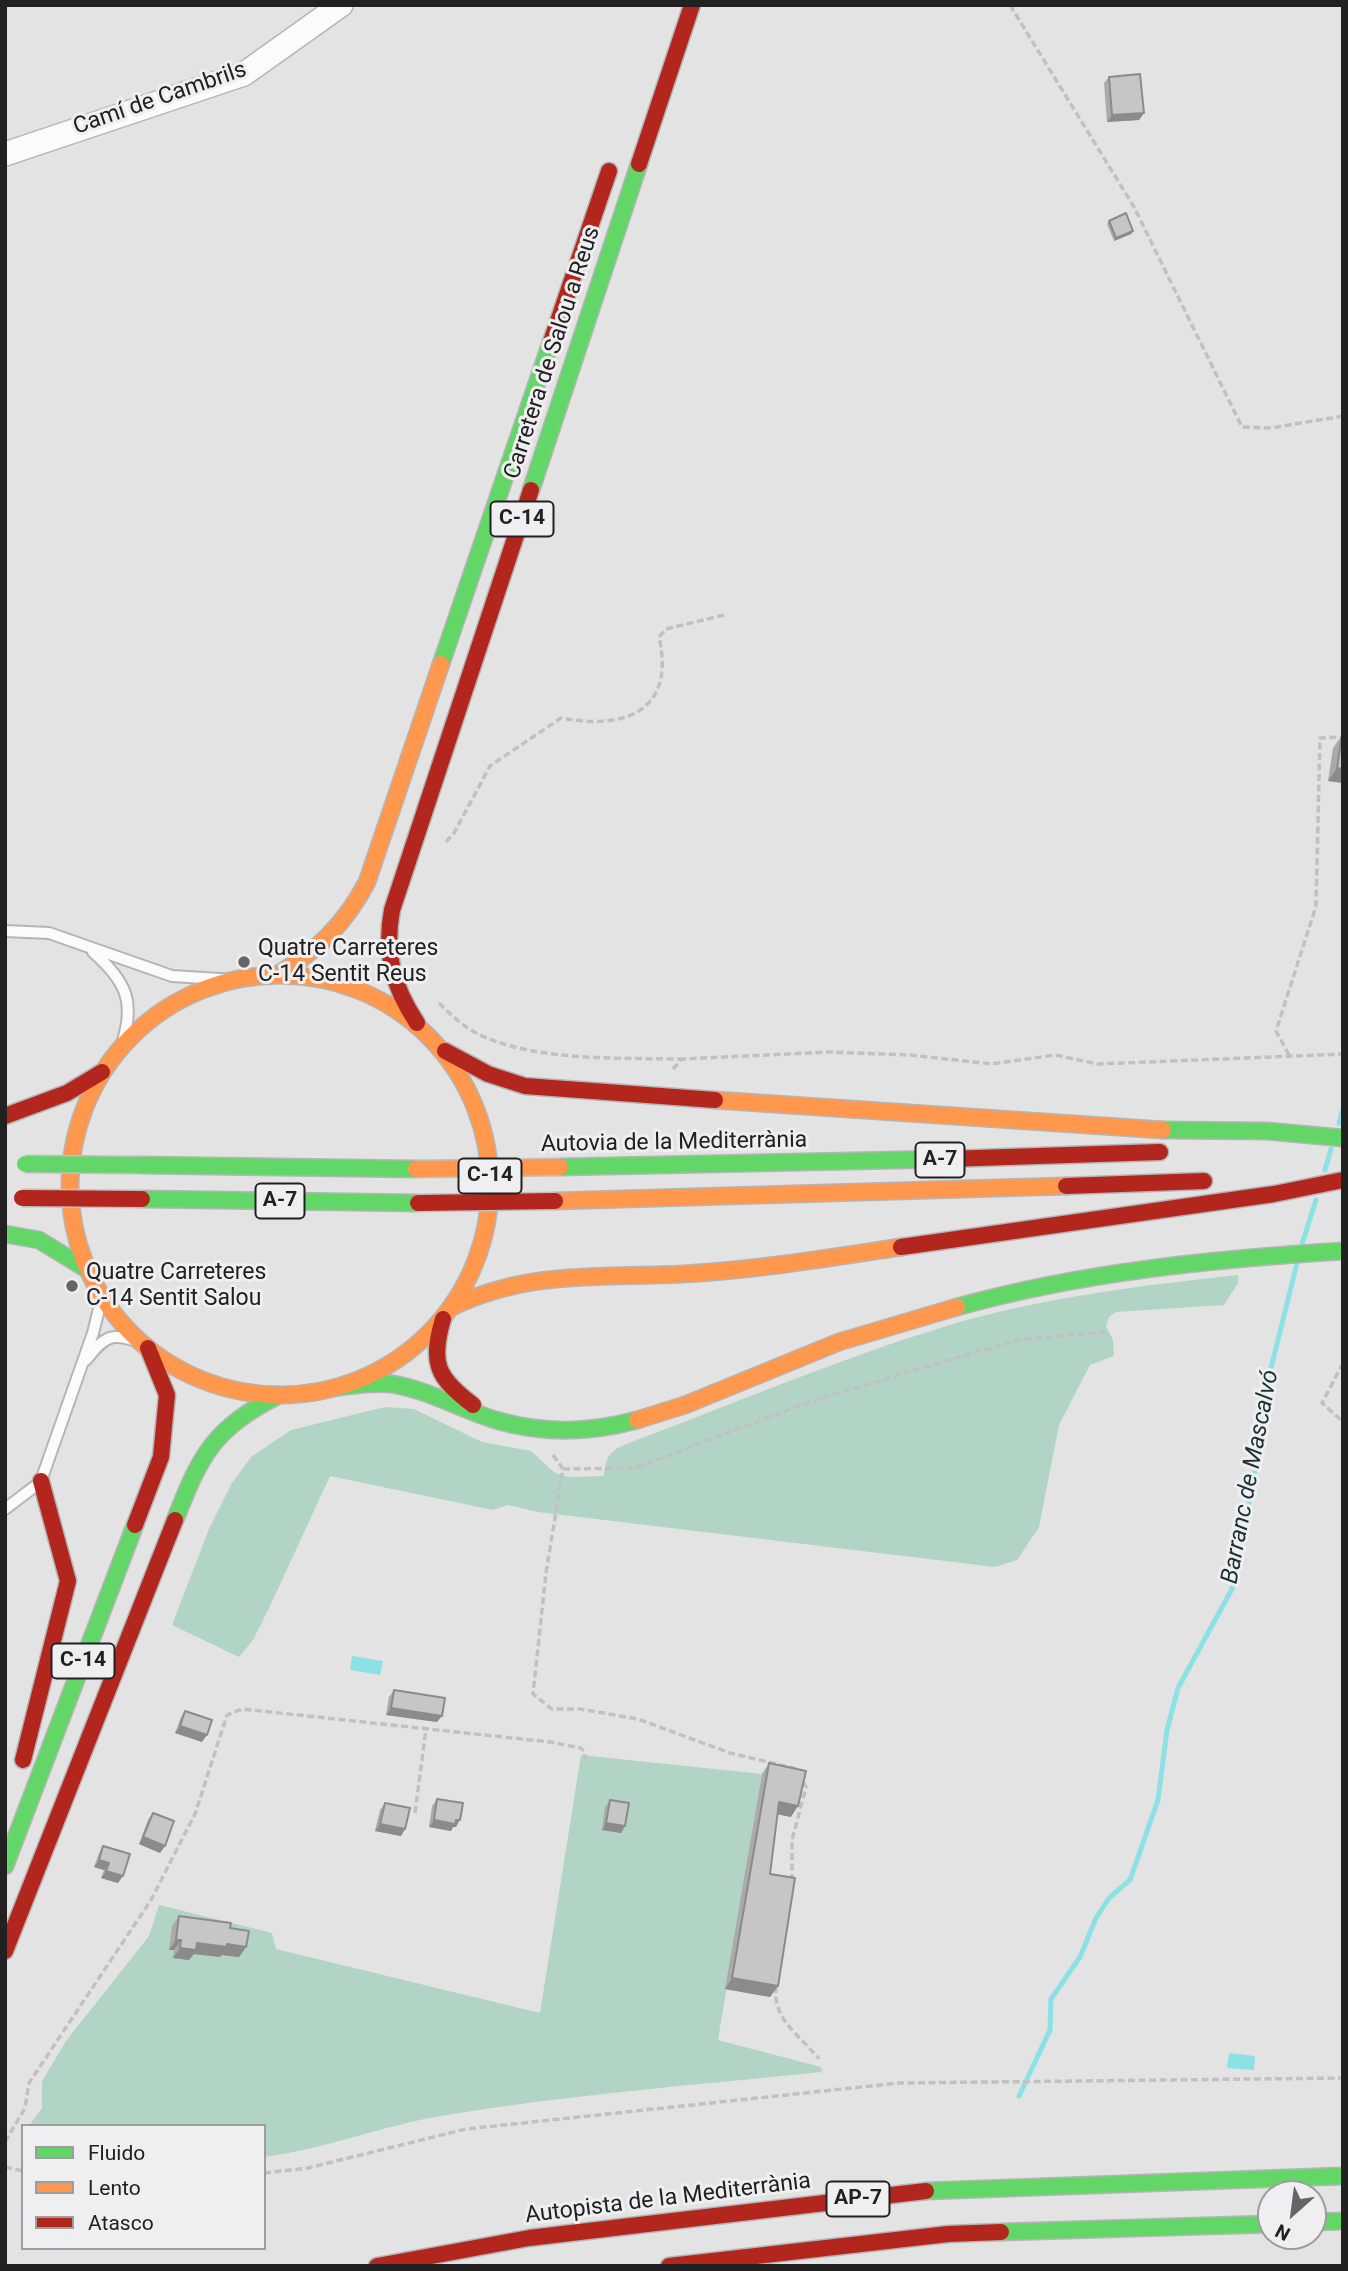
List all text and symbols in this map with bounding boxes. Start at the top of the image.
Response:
street label: Camí de Cambrils [70,56,250,142]
street label: Carretera de Salou a Reus [499,223,607,483]
road number: C-14 [490,502,554,536]
place label: Quatre Carreteres C-14 Sentit Reus [258,935,438,989]
marker: Quatre Carreteres C-14 Sentit Reus [236,954,252,970]
street label: Autovia de la Mediterrània [541,1127,807,1159]
road number: A-7 [916,1142,964,1178]
road number: C-14 [458,1158,522,1194]
road number: A-7 [256,1184,304,1218]
place label: Quatre Carreteres C-14 Sentit Salou [86,1259,266,1313]
marker: Quatre Carreteres C-14 Sentit Salou [64,1278,80,1294]
water label: Barranc de Mascalvó [1216,1368,1286,1586]
road number: C-14 [52,1644,114,1678]
legend [21,2124,266,2250]
text: Fluido [88,2141,145,2165]
street label: Autopista de la Mediterrània [523,2168,813,2230]
text: Lento [88,2176,141,2200]
north arrow [1257,2180,1327,2250]
road number: AP-7 [826,2182,890,2216]
text: Atasco [88,2211,154,2235]
text: N [1272,2219,1294,2246]

